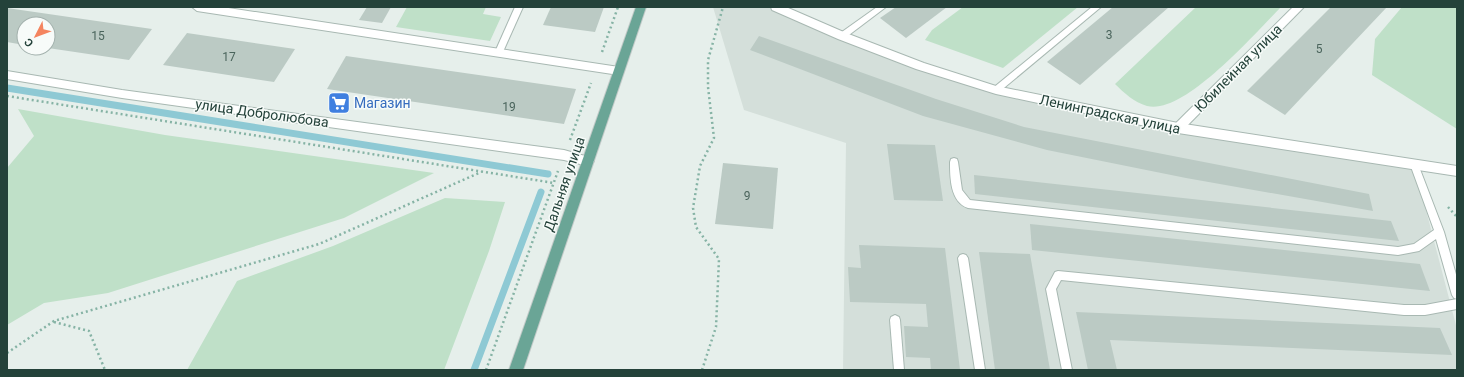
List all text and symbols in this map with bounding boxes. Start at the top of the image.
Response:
north arrow [16,16,56,56]
street label: Юбилейная улица [1191,21,1285,115]
house number: 3 [1106,28,1112,42]
house number: 15 [91,29,105,43]
text: С [22,35,36,49]
house number: 5 [1316,42,1323,56]
house number: 17 [222,50,236,64]
supermarket icon: Магазин [326,90,352,116]
street label: Ленинградская улица [1038,91,1182,137]
place label: Магазин [354,95,411,111]
street label: улица Добролюбова [194,96,330,130]
house number: 19 [502,100,516,114]
street label: Дальняя улица [540,135,588,233]
house number: 9 [744,189,750,203]

